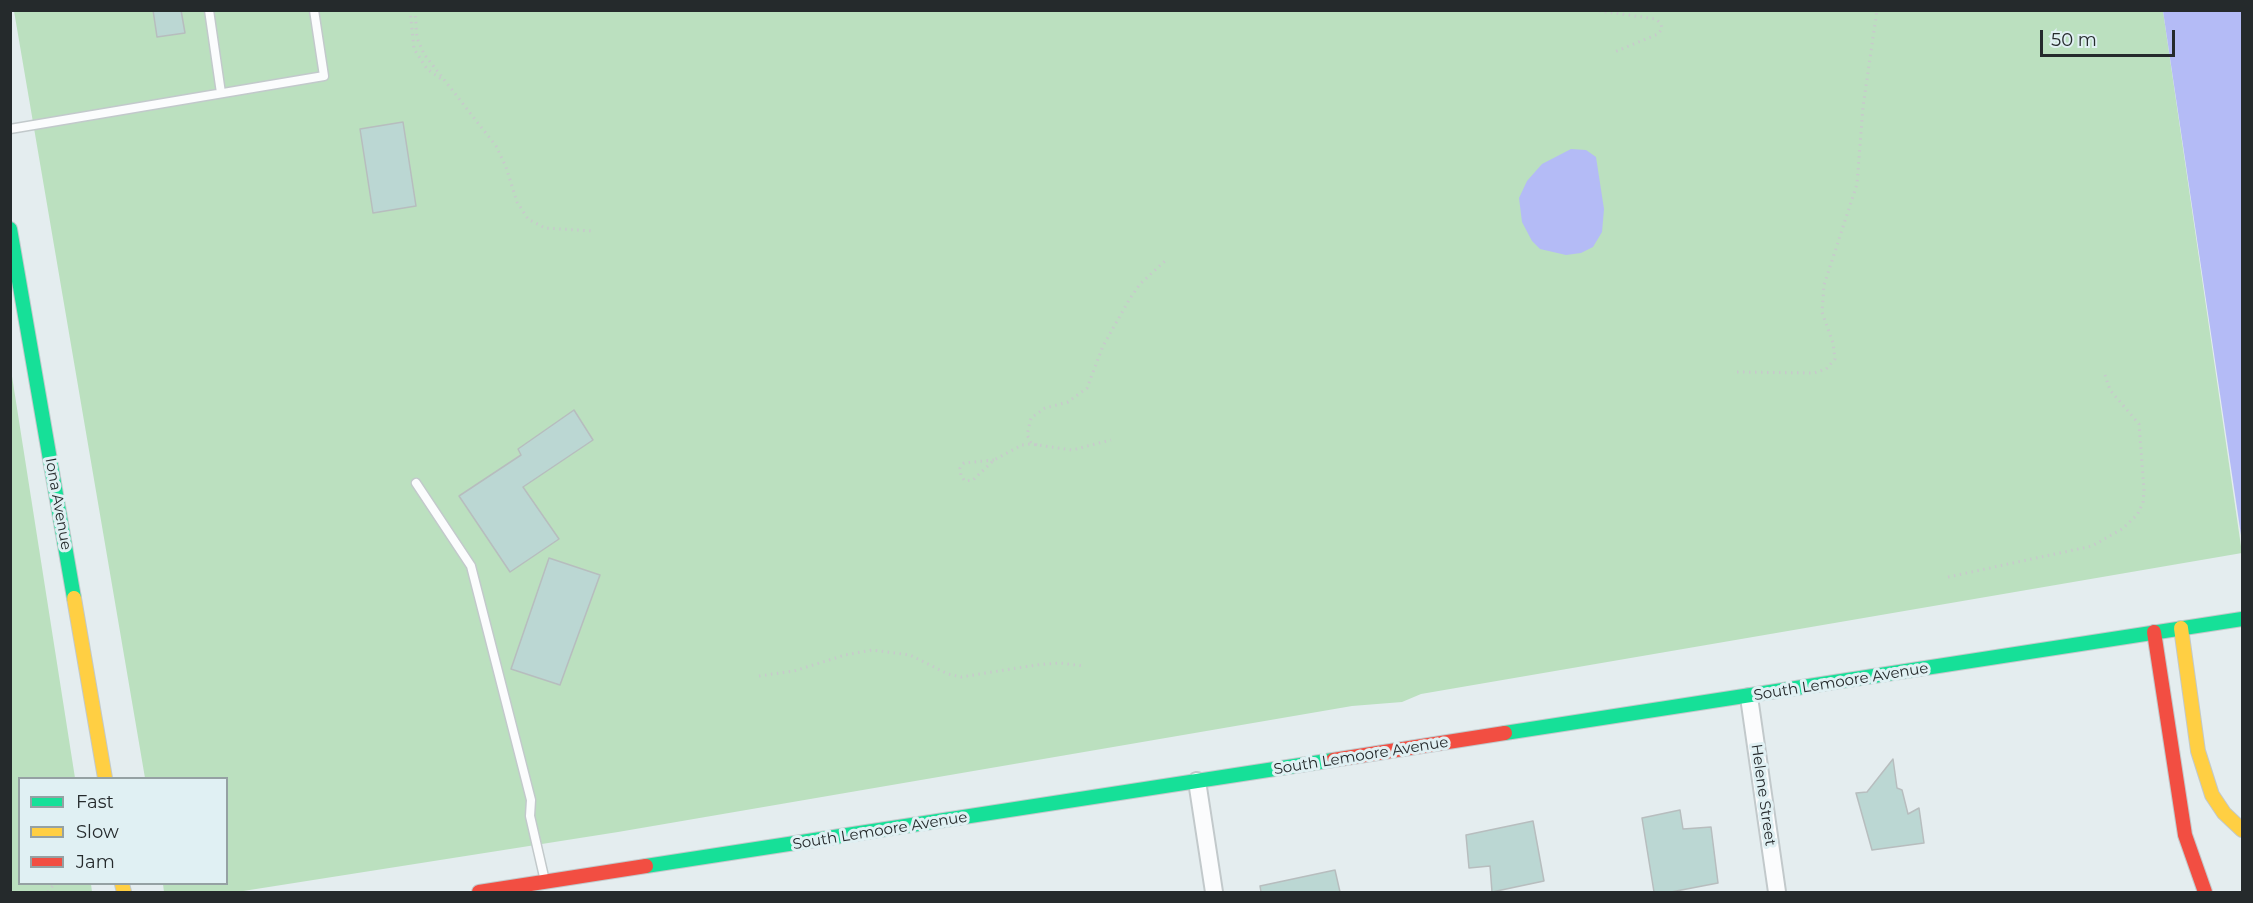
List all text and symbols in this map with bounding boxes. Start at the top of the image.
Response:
scale bar [2043,18,2178,56]
text: 50 m [2051,29,2097,51]
street label: Iona Avenue [41,456,75,552]
street label: South Lemoore Avenue [1752,659,1930,705]
street label: South Lemoore Avenue [1272,733,1450,779]
street label: Helene Street [1747,743,1779,847]
legend [18,777,228,885]
text: Fast [76,791,114,813]
street label: South Lemoore Avenue [791,808,969,854]
text: Slow [76,821,119,843]
text: Jam [76,851,115,873]

